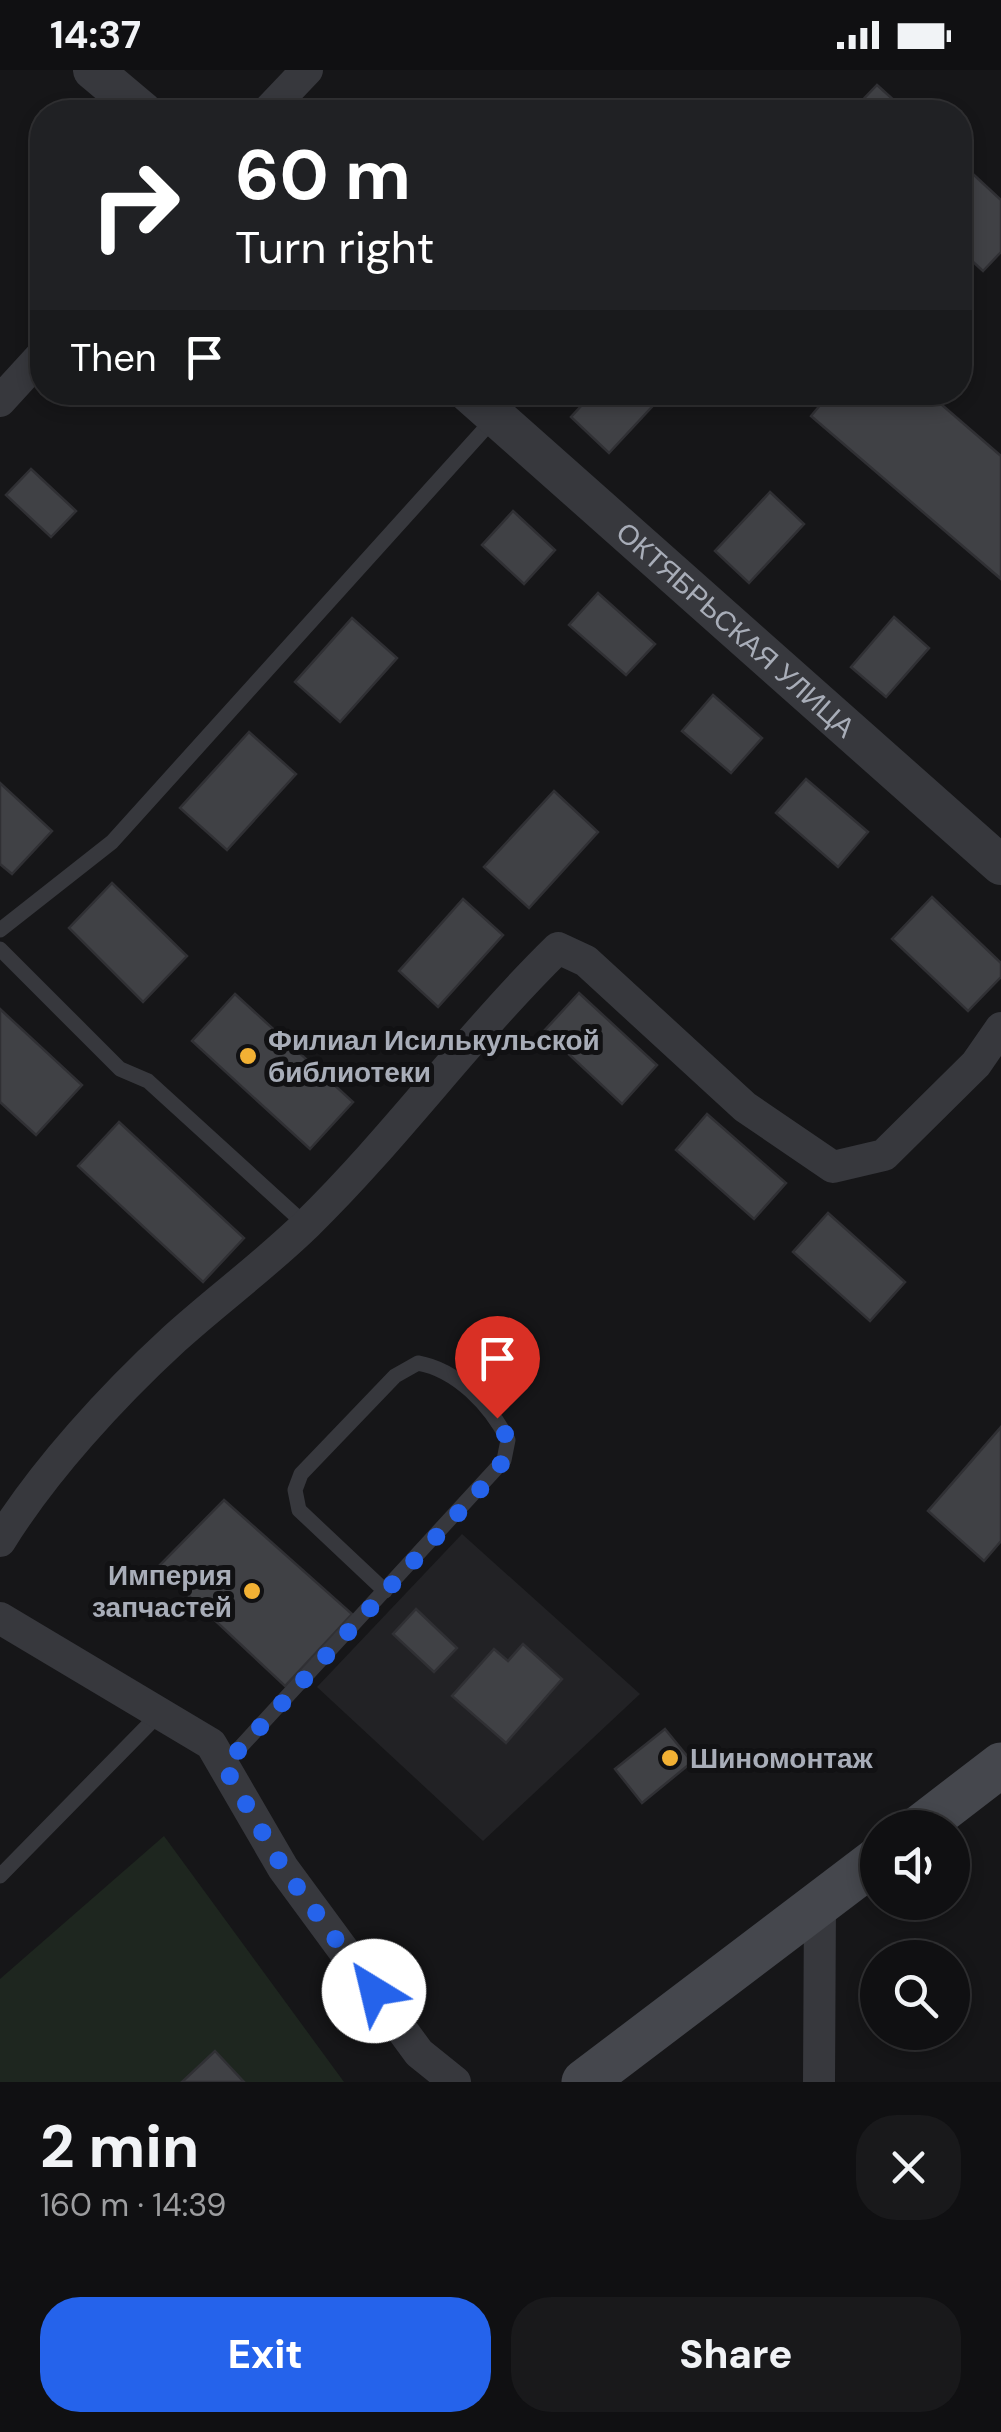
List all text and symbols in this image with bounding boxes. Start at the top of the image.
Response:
text: 14:37 [50,10,141,60]
text: 60 m [235,130,411,221]
icon: right [70,140,200,270]
text: Turn right [235,218,434,277]
icon: arrive [177,330,232,385]
text: Then [70,333,157,383]
street label: ОКТЯБРЬСКАЯ УЛИЦА [608,514,863,746]
place label: Филиал Исилькульской библиотеки [268,1022,600,1091]
marker: Филиал Исилькульской библиотеки [237,1045,259,1067]
pin [455,1316,540,1419]
icon: arrive [470,1331,525,1386]
place label: Империя запчастей [92,1557,232,1626]
marker: Империя запчастей [241,1580,263,1602]
place label: Шиномонтаж [690,1740,874,1777]
marker: Шиномонтаж [659,1747,681,1769]
map controls [860,1810,970,2050]
button: sound [860,1810,970,1920]
position arrow [322,1939,426,2043]
button: search [860,1940,970,2050]
text: 2 min [40,2107,199,2186]
button: close [856,2115,961,2220]
text: 160 m · 14:39 [40,2184,226,2226]
button: Exit [40,2297,491,2412]
button: Share [511,2297,961,2412]

